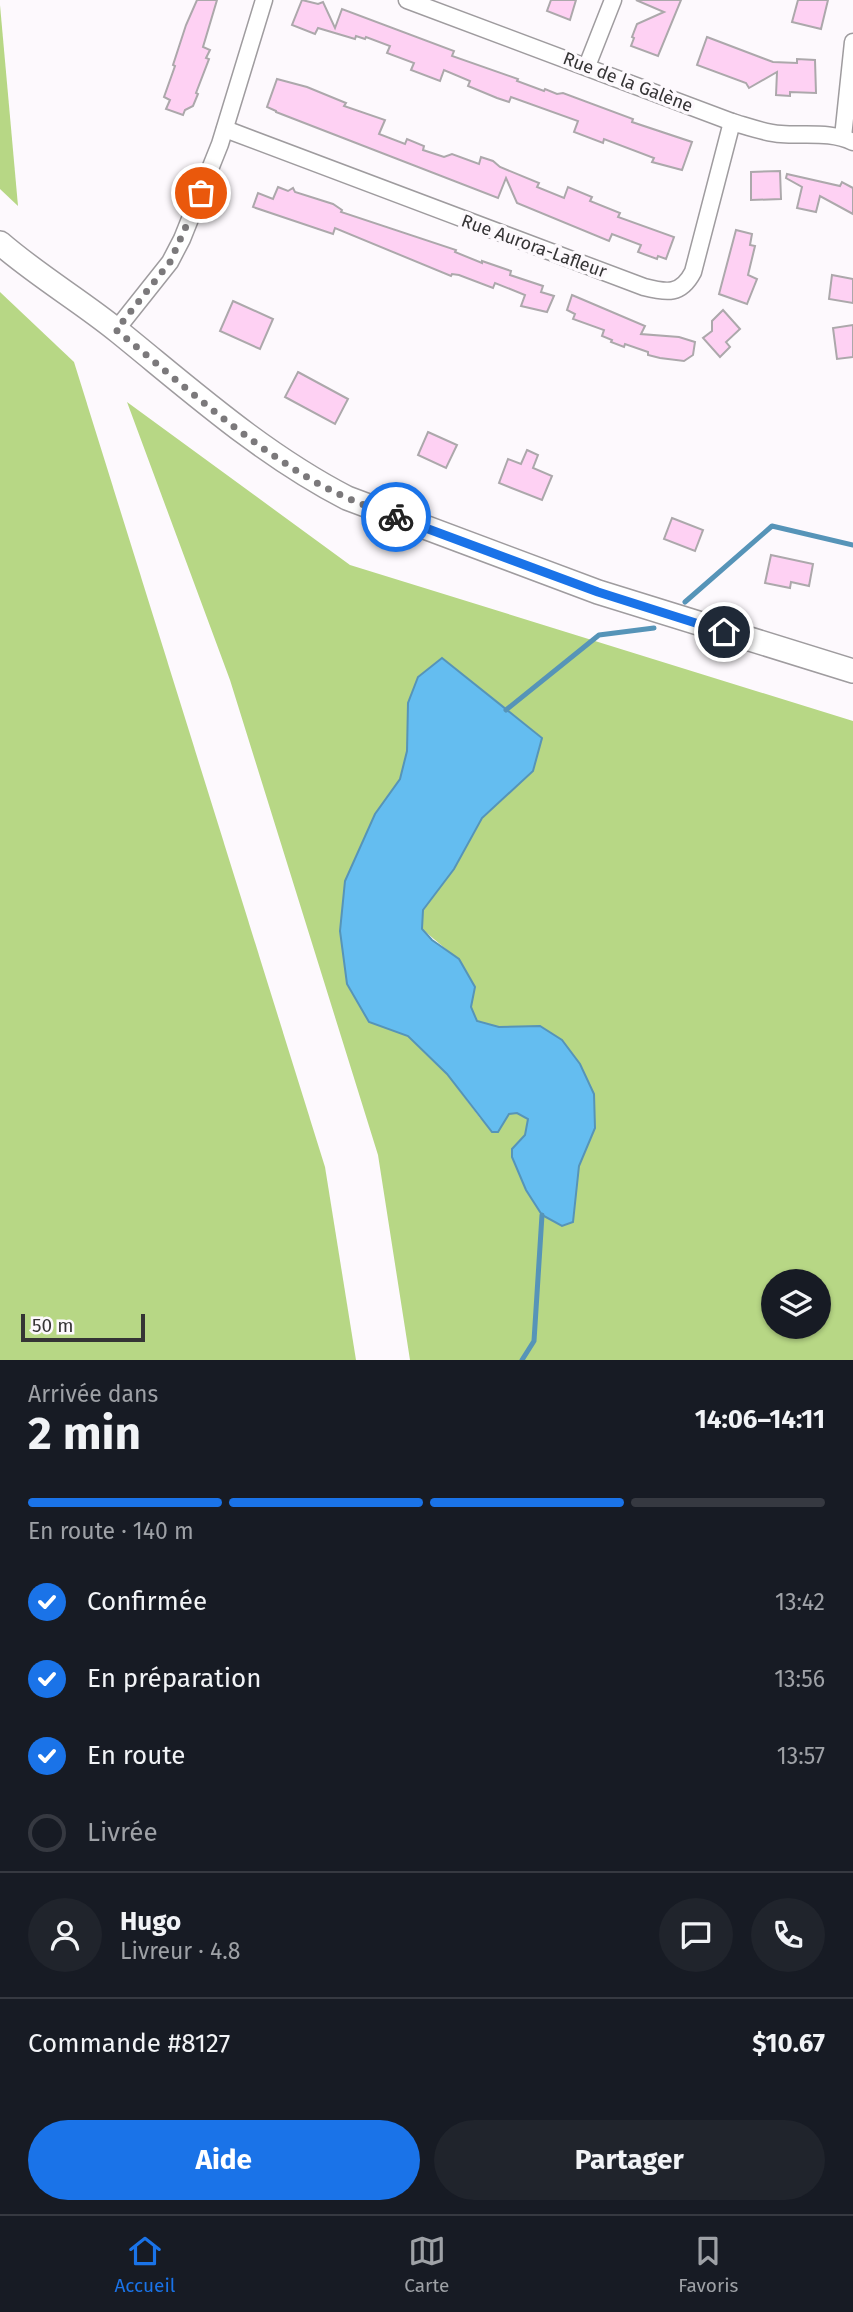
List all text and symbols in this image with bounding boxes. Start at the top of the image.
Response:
street label: Rue de la Galène [560,47,696,117]
pin [171,163,231,223]
icon: bag [182,174,220,212]
street label: Rue Aurora-Lafleur [458,209,610,283]
courier [361,482,431,552]
icon: bike [377,498,415,536]
pin [694,602,754,662]
icon: home [705,613,743,651]
map controls [761,1269,831,1339]
button: layers [761,1269,831,1339]
scale bar [21,1311,145,1343]
text: 50 m [32,1314,73,1337]
text: Arrivée dans [28,1380,158,1408]
text: 14:06–14:11 [695,1404,825,1435]
text: 2 min [28,1406,141,1461]
text: En route · 140 m [28,1517,194,1545]
icon: check [28,1583,66,1621]
text: Confirmée [87,1586,207,1617]
text: 13:42 [775,1588,825,1616]
icon: check [28,1660,66,1698]
text: En préparation [87,1663,261,1694]
text: 13:56 [774,1665,825,1693]
icon: check [28,1737,66,1775]
text: En route [87,1740,186,1771]
text: 13:57 [777,1742,825,1770]
text: Livrée [87,1817,158,1848]
button: person [28,1898,102,1972]
button: chat [659,1898,733,1972]
button: phone [751,1898,825,1972]
text: Hugo [120,1906,181,1937]
text: Livreur · 4.8 [120,1937,240,1965]
text: Commande #8127 [28,2028,230,2059]
text: $10.67 [752,2028,825,2059]
button: Aide [28,2120,420,2200]
button: Partager [434,2120,825,2200]
tab: Accueil [114,2232,175,2297]
tab: Carte [404,2232,449,2297]
tab: Favoris [678,2232,739,2297]

